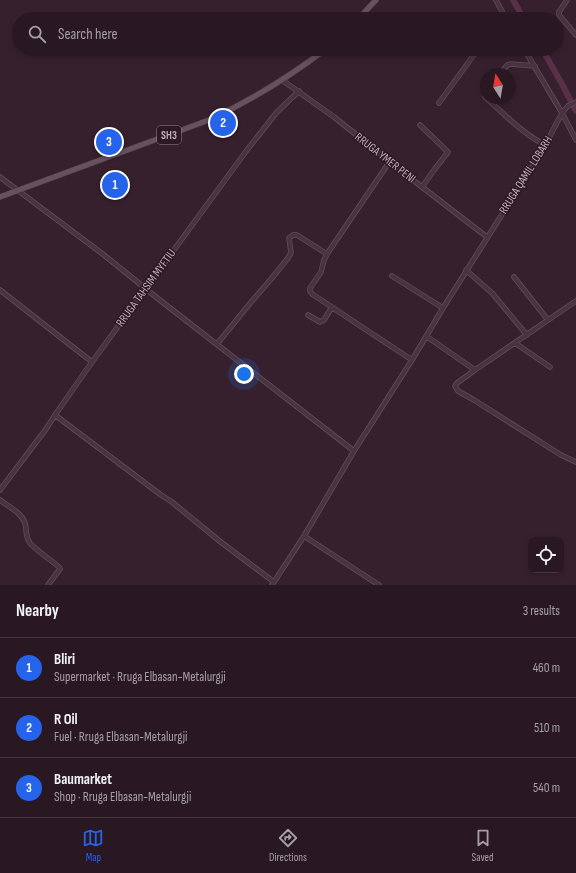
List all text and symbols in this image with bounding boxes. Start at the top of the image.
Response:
search box [12,12,564,56]
icon: search [26,23,48,45]
text: Search here [58,25,118,44]
north arrow [480,68,516,104]
pin: 2 [210,108,236,138]
road number: SH3 [157,126,181,144]
pin: 3 [96,127,122,157]
street label: RRUGA YMER PENI [352,130,418,186]
street label: RRUGA QAMIL LOBARH [496,133,556,217]
pin: 1 [102,170,128,200]
street label: RRUGA TAHSIM MYFTIU [113,246,179,330]
your location [234,364,254,384]
map controls [528,537,564,573]
button: locate [528,537,564,573]
text: Nearby [16,601,59,621]
text: 3 results [523,603,560,619]
text: Bliri [54,650,75,669]
text: 1 [26,660,32,676]
text: 460 m [533,660,560,676]
text: Supermarket · Rruga Elbasan-Metalurgji [54,669,226,685]
text: R Oil [54,710,78,729]
text: 2 [26,720,32,736]
text: 510 m [534,720,560,736]
text: Fuel · Rruga Elbasan-Metalurgji [54,729,187,745]
text: Baumarket [54,770,112,789]
text: 3 [26,780,32,796]
text: 540 m [533,780,560,796]
text: Shop · Rruga Elbasan-Metalurgji [54,789,191,805]
tab: Map [82,827,104,864]
tab: Directions [269,827,307,864]
tab: Saved [472,827,494,864]

